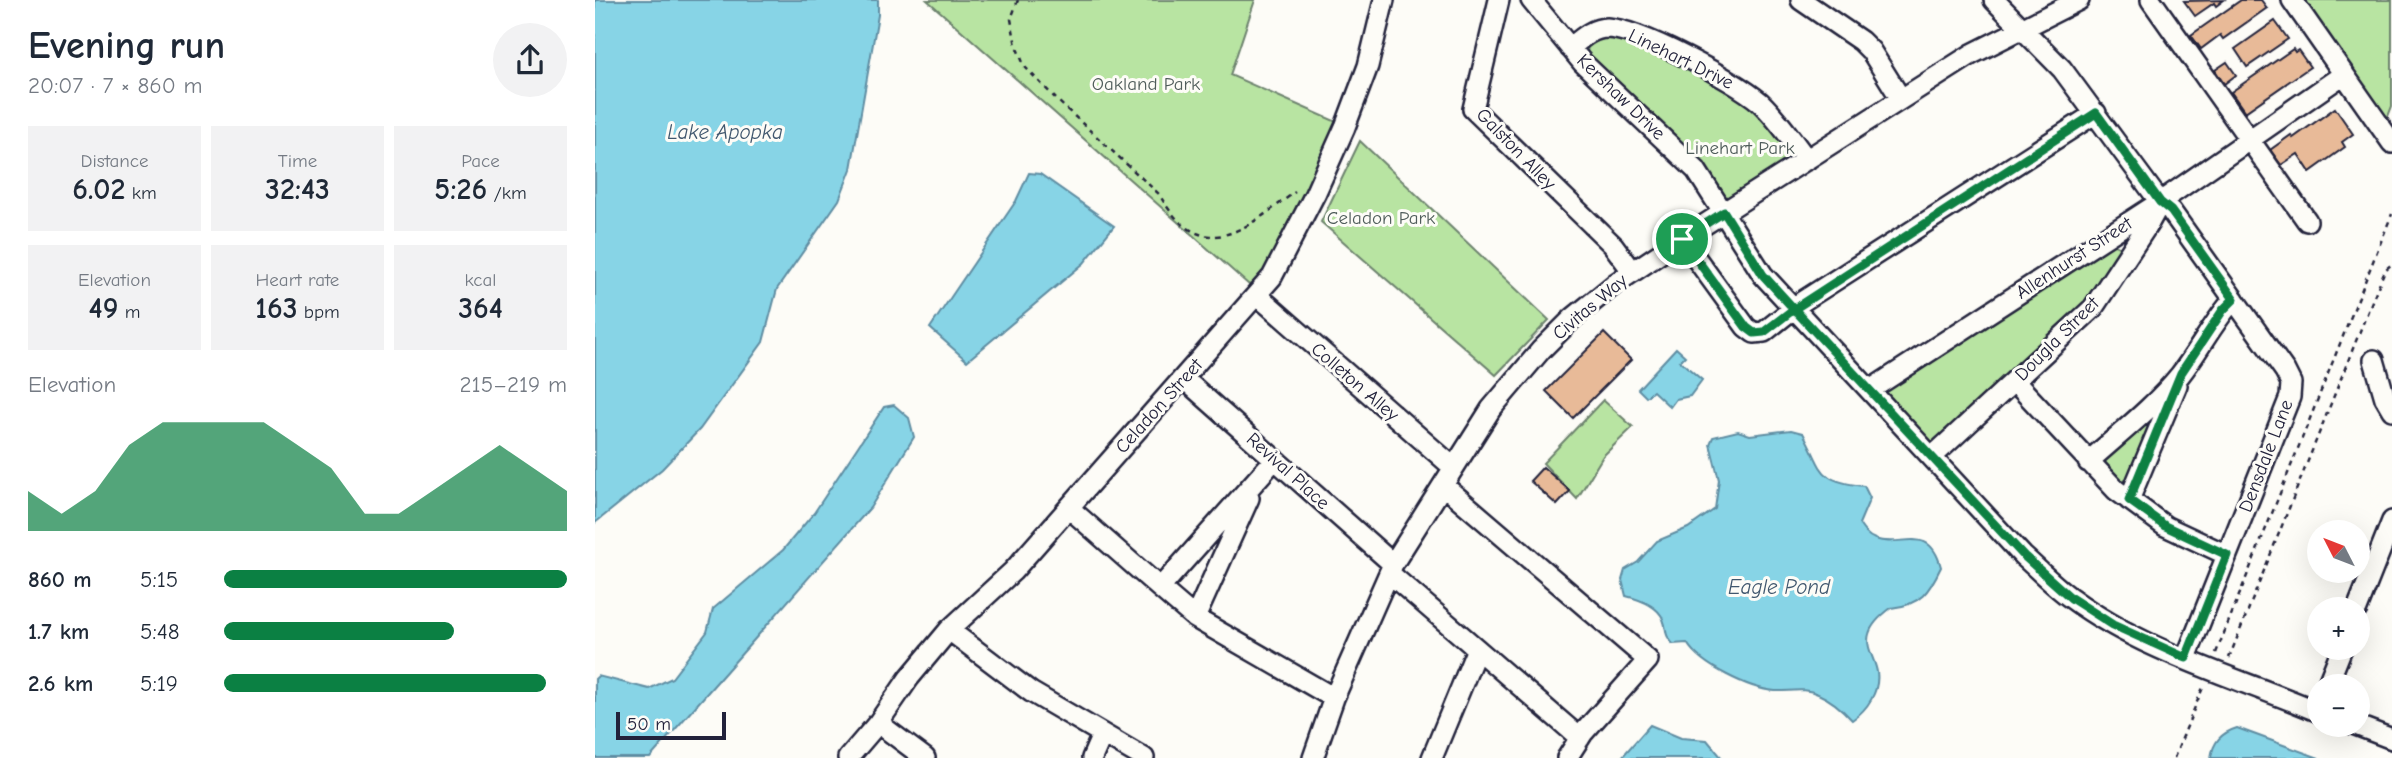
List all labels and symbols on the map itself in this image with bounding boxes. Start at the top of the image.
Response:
street label: Linehart Drive [1625,24,1737,94]
street label: Kershaw Drive [1572,49,1670,145]
park label: Oakland Park [1092,73,1201,95]
street label: Galston Alley [1472,104,1561,195]
water label: Lake Apopka [667,120,783,144]
park label: Linehart Park [1685,137,1796,159]
park label: Celadon Park [1327,207,1436,229]
pin [1652,209,1712,269]
street label: Allenhurst Street [2012,212,2137,304]
street label: Civitas Way [1548,269,1632,345]
street label: Dougla Street [2010,292,2104,386]
street label: Colleton Alley [1307,338,1404,426]
street label: Celadon Street [1111,354,1208,458]
street label: Densdale Lane [2234,397,2298,515]
street label: Revival Place [1242,428,1334,514]
north arrow [2307,520,2369,583]
water label: Eagle Pond [1728,575,1831,599]
scale bar [616,709,726,741]

